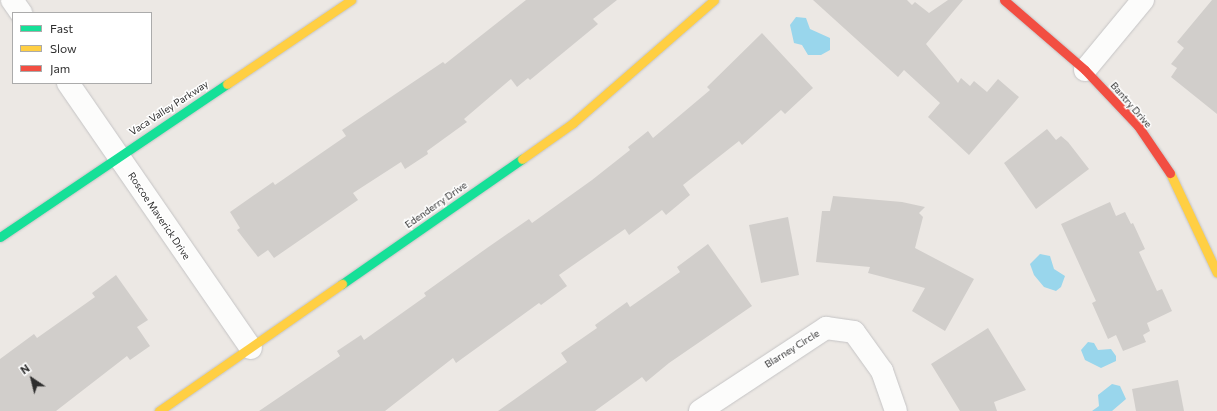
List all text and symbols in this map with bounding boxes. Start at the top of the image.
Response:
legend [12,12,152,84]
text: Fast [50,21,73,35]
text: Slow [50,41,77,55]
text: Jam [50,61,70,75]
street label: Vaca Valley Parkway [127,78,211,138]
street label: Bantry Drive [1108,80,1154,130]
street label: Roscoe Maverick Drive [125,170,193,262]
street label: Edenderry Drive [403,179,469,231]
street label: Blarney Circle [762,327,822,371]
north arrow [12,359,52,399]
text: N [18,361,32,376]

